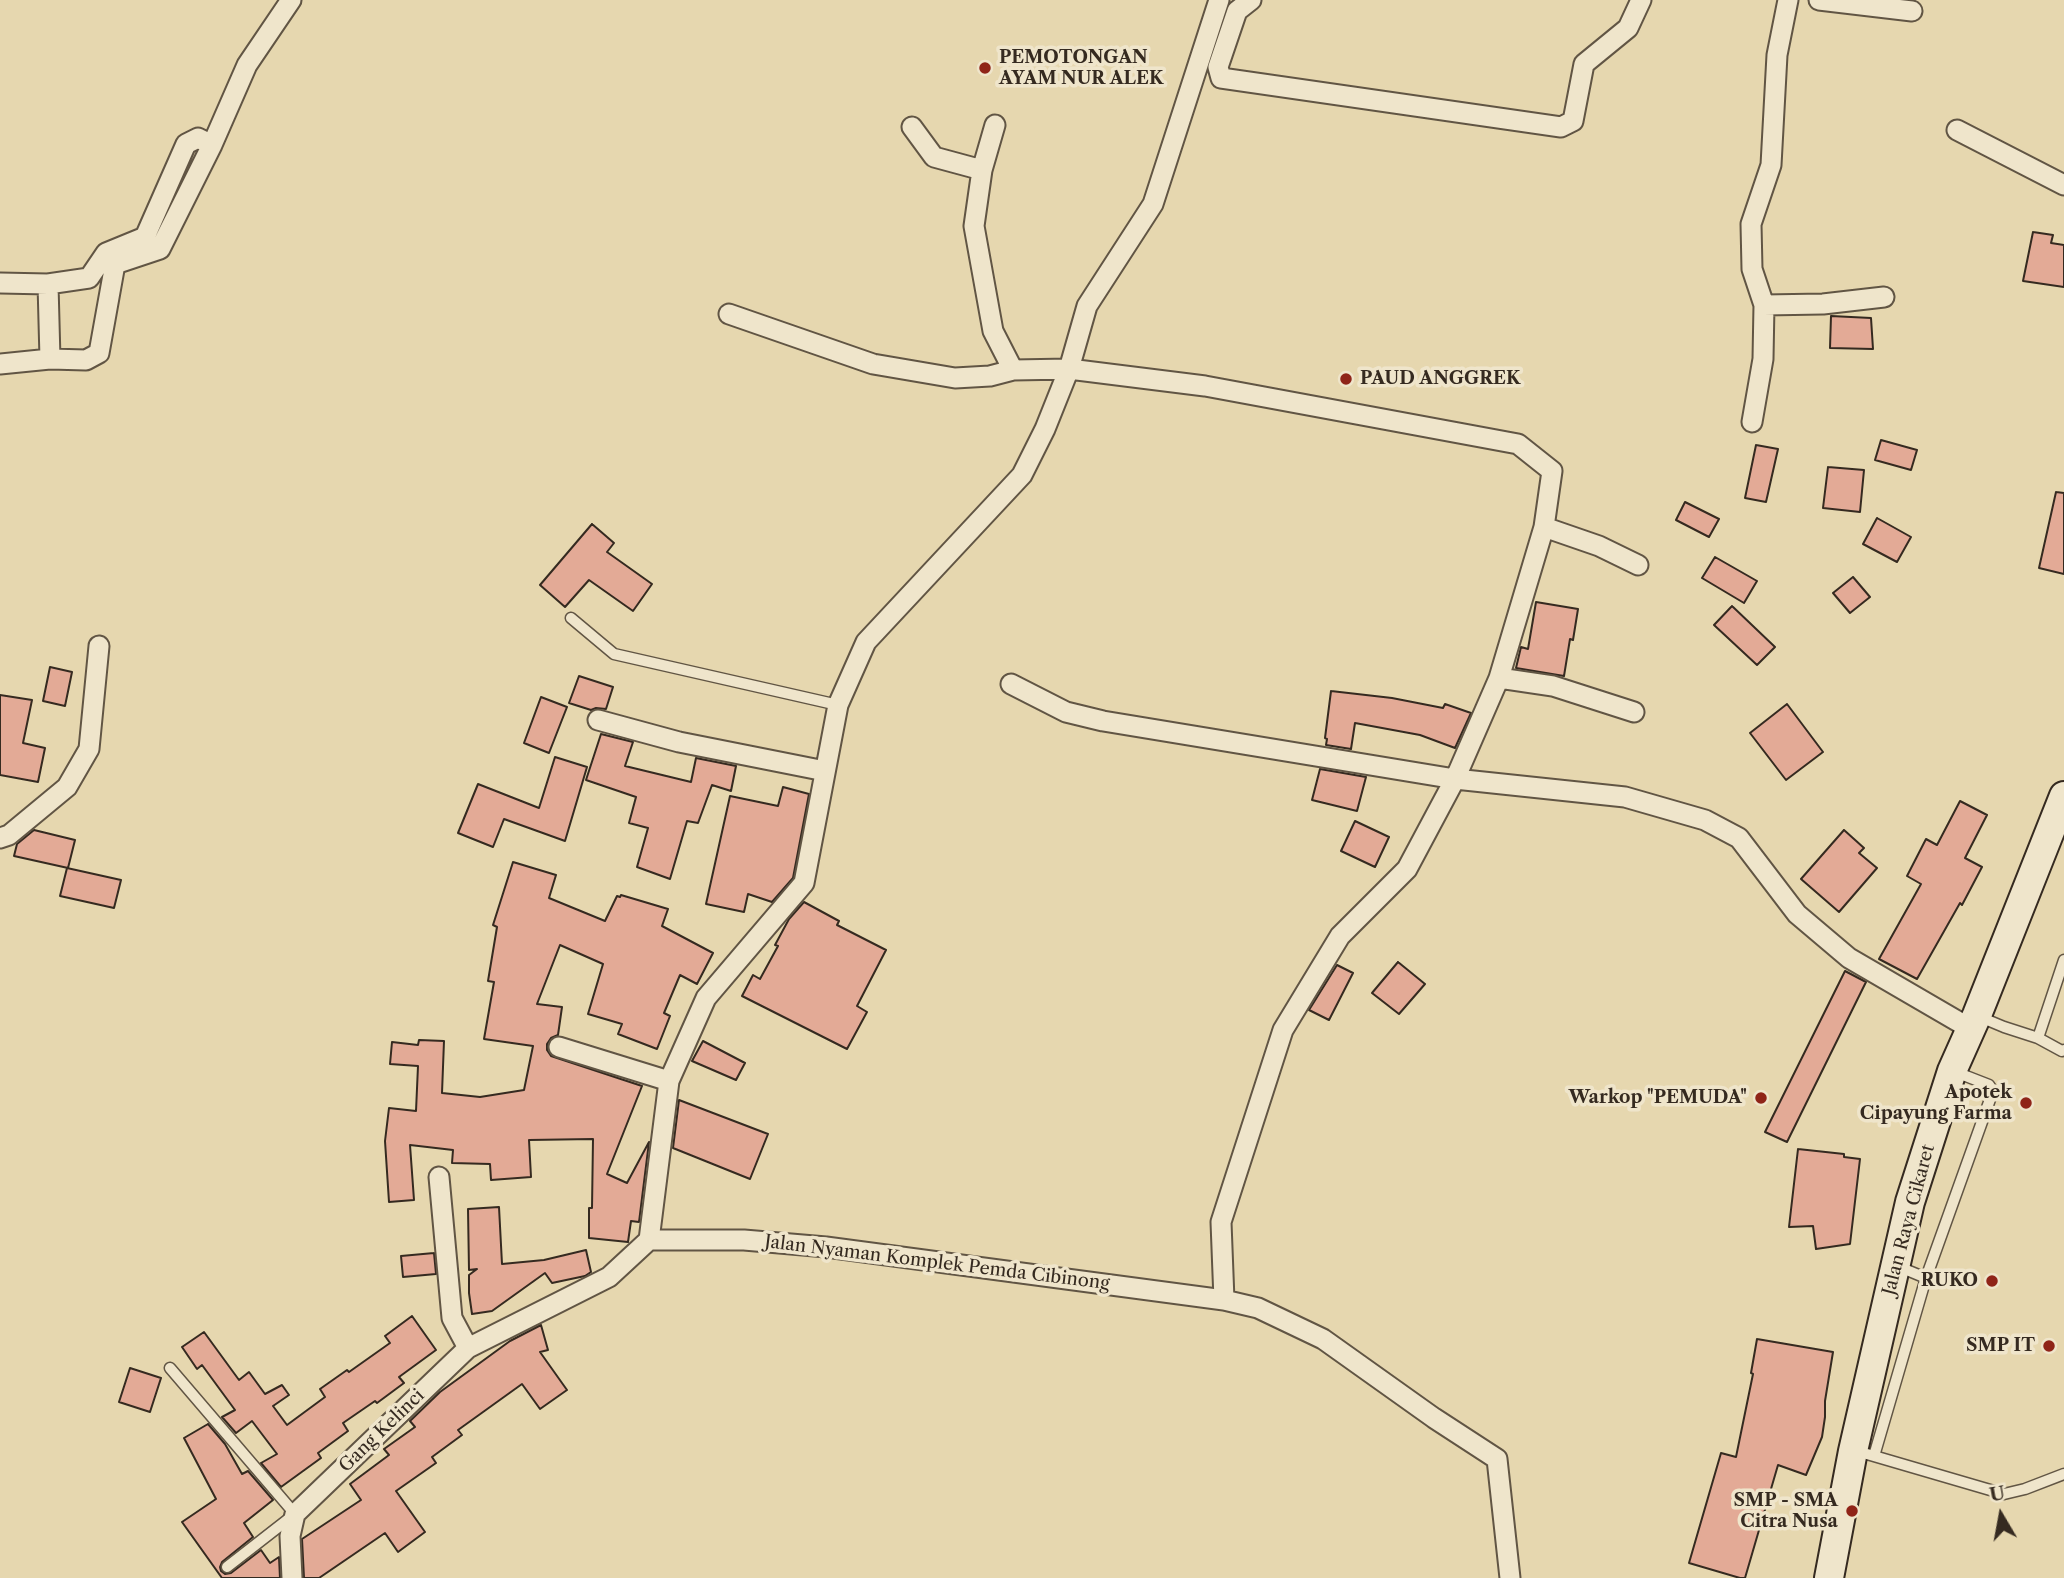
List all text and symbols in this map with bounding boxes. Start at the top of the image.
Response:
place label: PEMOTONGAN AYAM NUR ALEK [999,47,1163,90]
marker: PEMOTONGAN AYAM NUR ALEK [977,60,993,76]
place label: PAUD ANGGREK [1360,368,1520,390]
marker: PAUD ANGGREK [1338,371,1354,387]
place label: Apotek Cipayung Farma [1860,1082,2012,1124]
place label: Warkop "PEMUDA" [1569,1087,1747,1109]
marker: Warkop "PEMUDA" [1753,1090,1769,1106]
marker: Apotek Cipayung Farma [2018,1095,2034,1111]
street label: Jalan Raya Cikaret [1878,1142,1940,1298]
street label: Jalan Nyaman Komplek Pemda Cibinong [763,1231,1111,1295]
place label: RUKO [1921,1270,1978,1292]
marker: RUKO [1984,1273,2000,1289]
place label: SMP IT [1966,1335,2035,1357]
marker: SMP IT [2041,1338,2057,1354]
street label: Gang Kelinci [335,1385,429,1477]
north arrow [1966,1480,2036,1550]
text: U [1988,1481,2007,1506]
place label: SMP - SMA Citra Nusa [1734,1490,1838,1532]
marker: SMP - SMA Citra Nusa [1844,1503,1860,1519]

